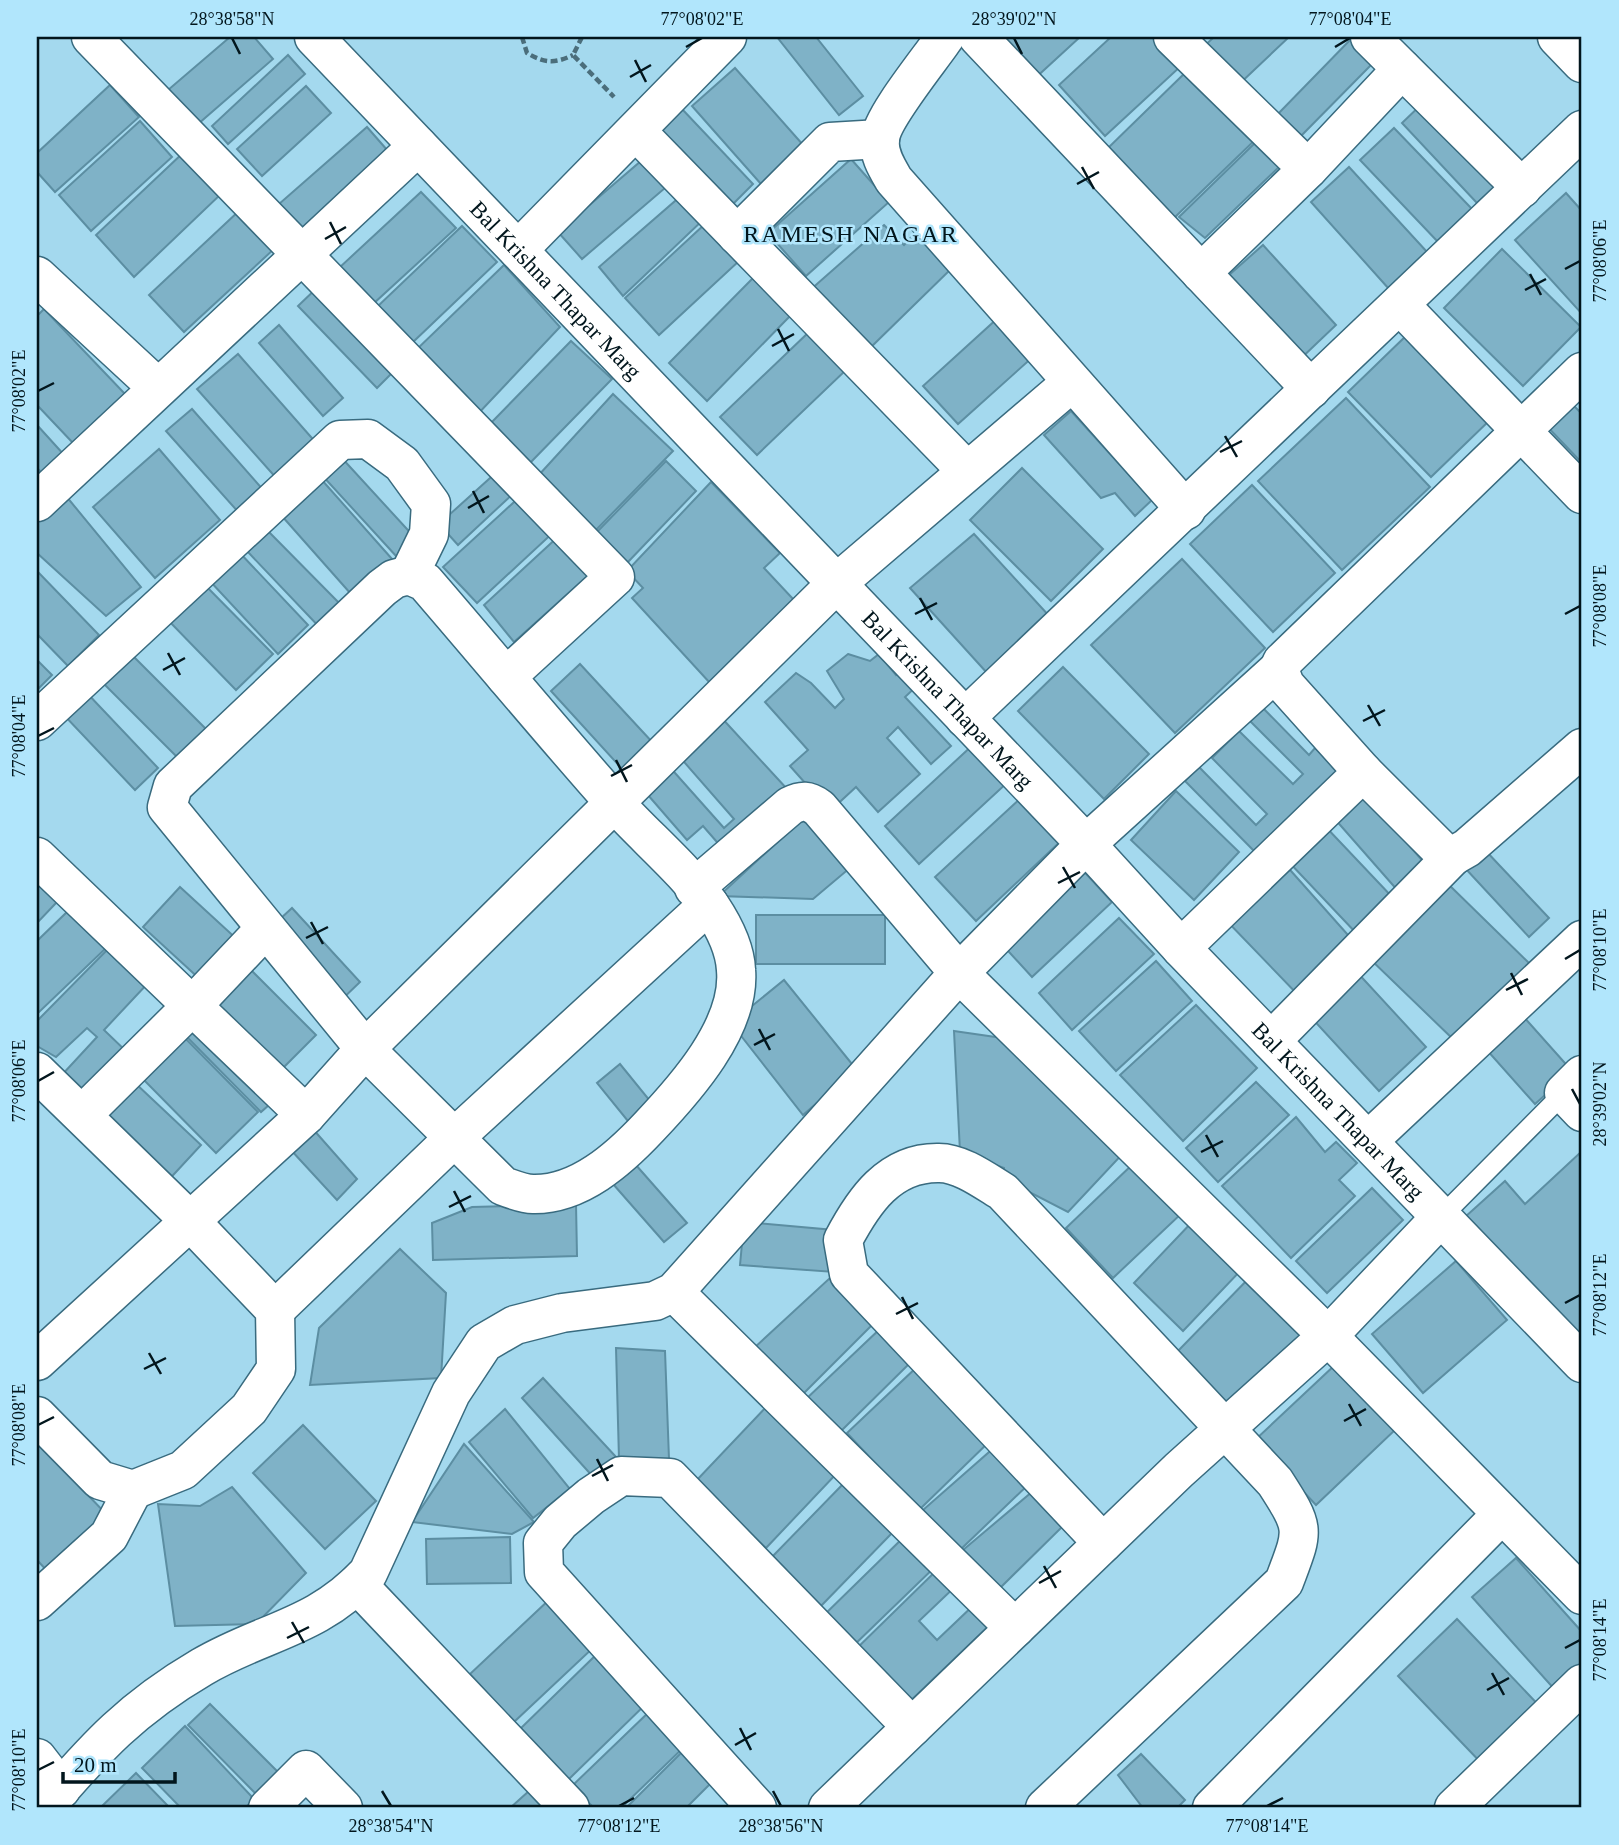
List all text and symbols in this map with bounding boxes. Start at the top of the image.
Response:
text: 28°38'58"N [190,9,274,29]
text: 77°08'02"E [661,9,743,29]
text: 28°39'02"N [972,9,1056,29]
text: 77°08'04"E [1309,9,1391,29]
street label: Bal Krishna Thapar Marg [465,196,647,384]
text: 77°08'06"E [1590,220,1610,302]
district label: RAMESH NAGAR [743,221,959,247]
text: 77°08'02"E [9,350,29,432]
text: 77°08'08"E [1590,565,1610,647]
street label: Bal Krishna Thapar Marg [857,606,1039,794]
text: 77°08'04"E [9,695,29,777]
text: 77°08'10"E [1590,909,1610,991]
street label: Bal Krishna Thapar Marg [1247,1017,1430,1205]
text: 77°08'06"E [9,1040,29,1122]
text: 28°39'02"N [1590,1062,1610,1146]
text: 77°08'12"E [1590,1254,1610,1336]
text: 77°08'08"E [9,1384,29,1466]
text: 77°08'14"E [1590,1599,1610,1681]
text: 77°08'10"E [9,1729,29,1811]
scale bar [63,1740,175,1784]
text: 20 m [74,1753,117,1777]
text: 28°38'54"N [349,1816,433,1836]
text: 77°08'12"E [578,1816,660,1836]
text: 28°38'56"N [739,1816,823,1836]
text: 77°08'14"E [1226,1816,1308,1836]

